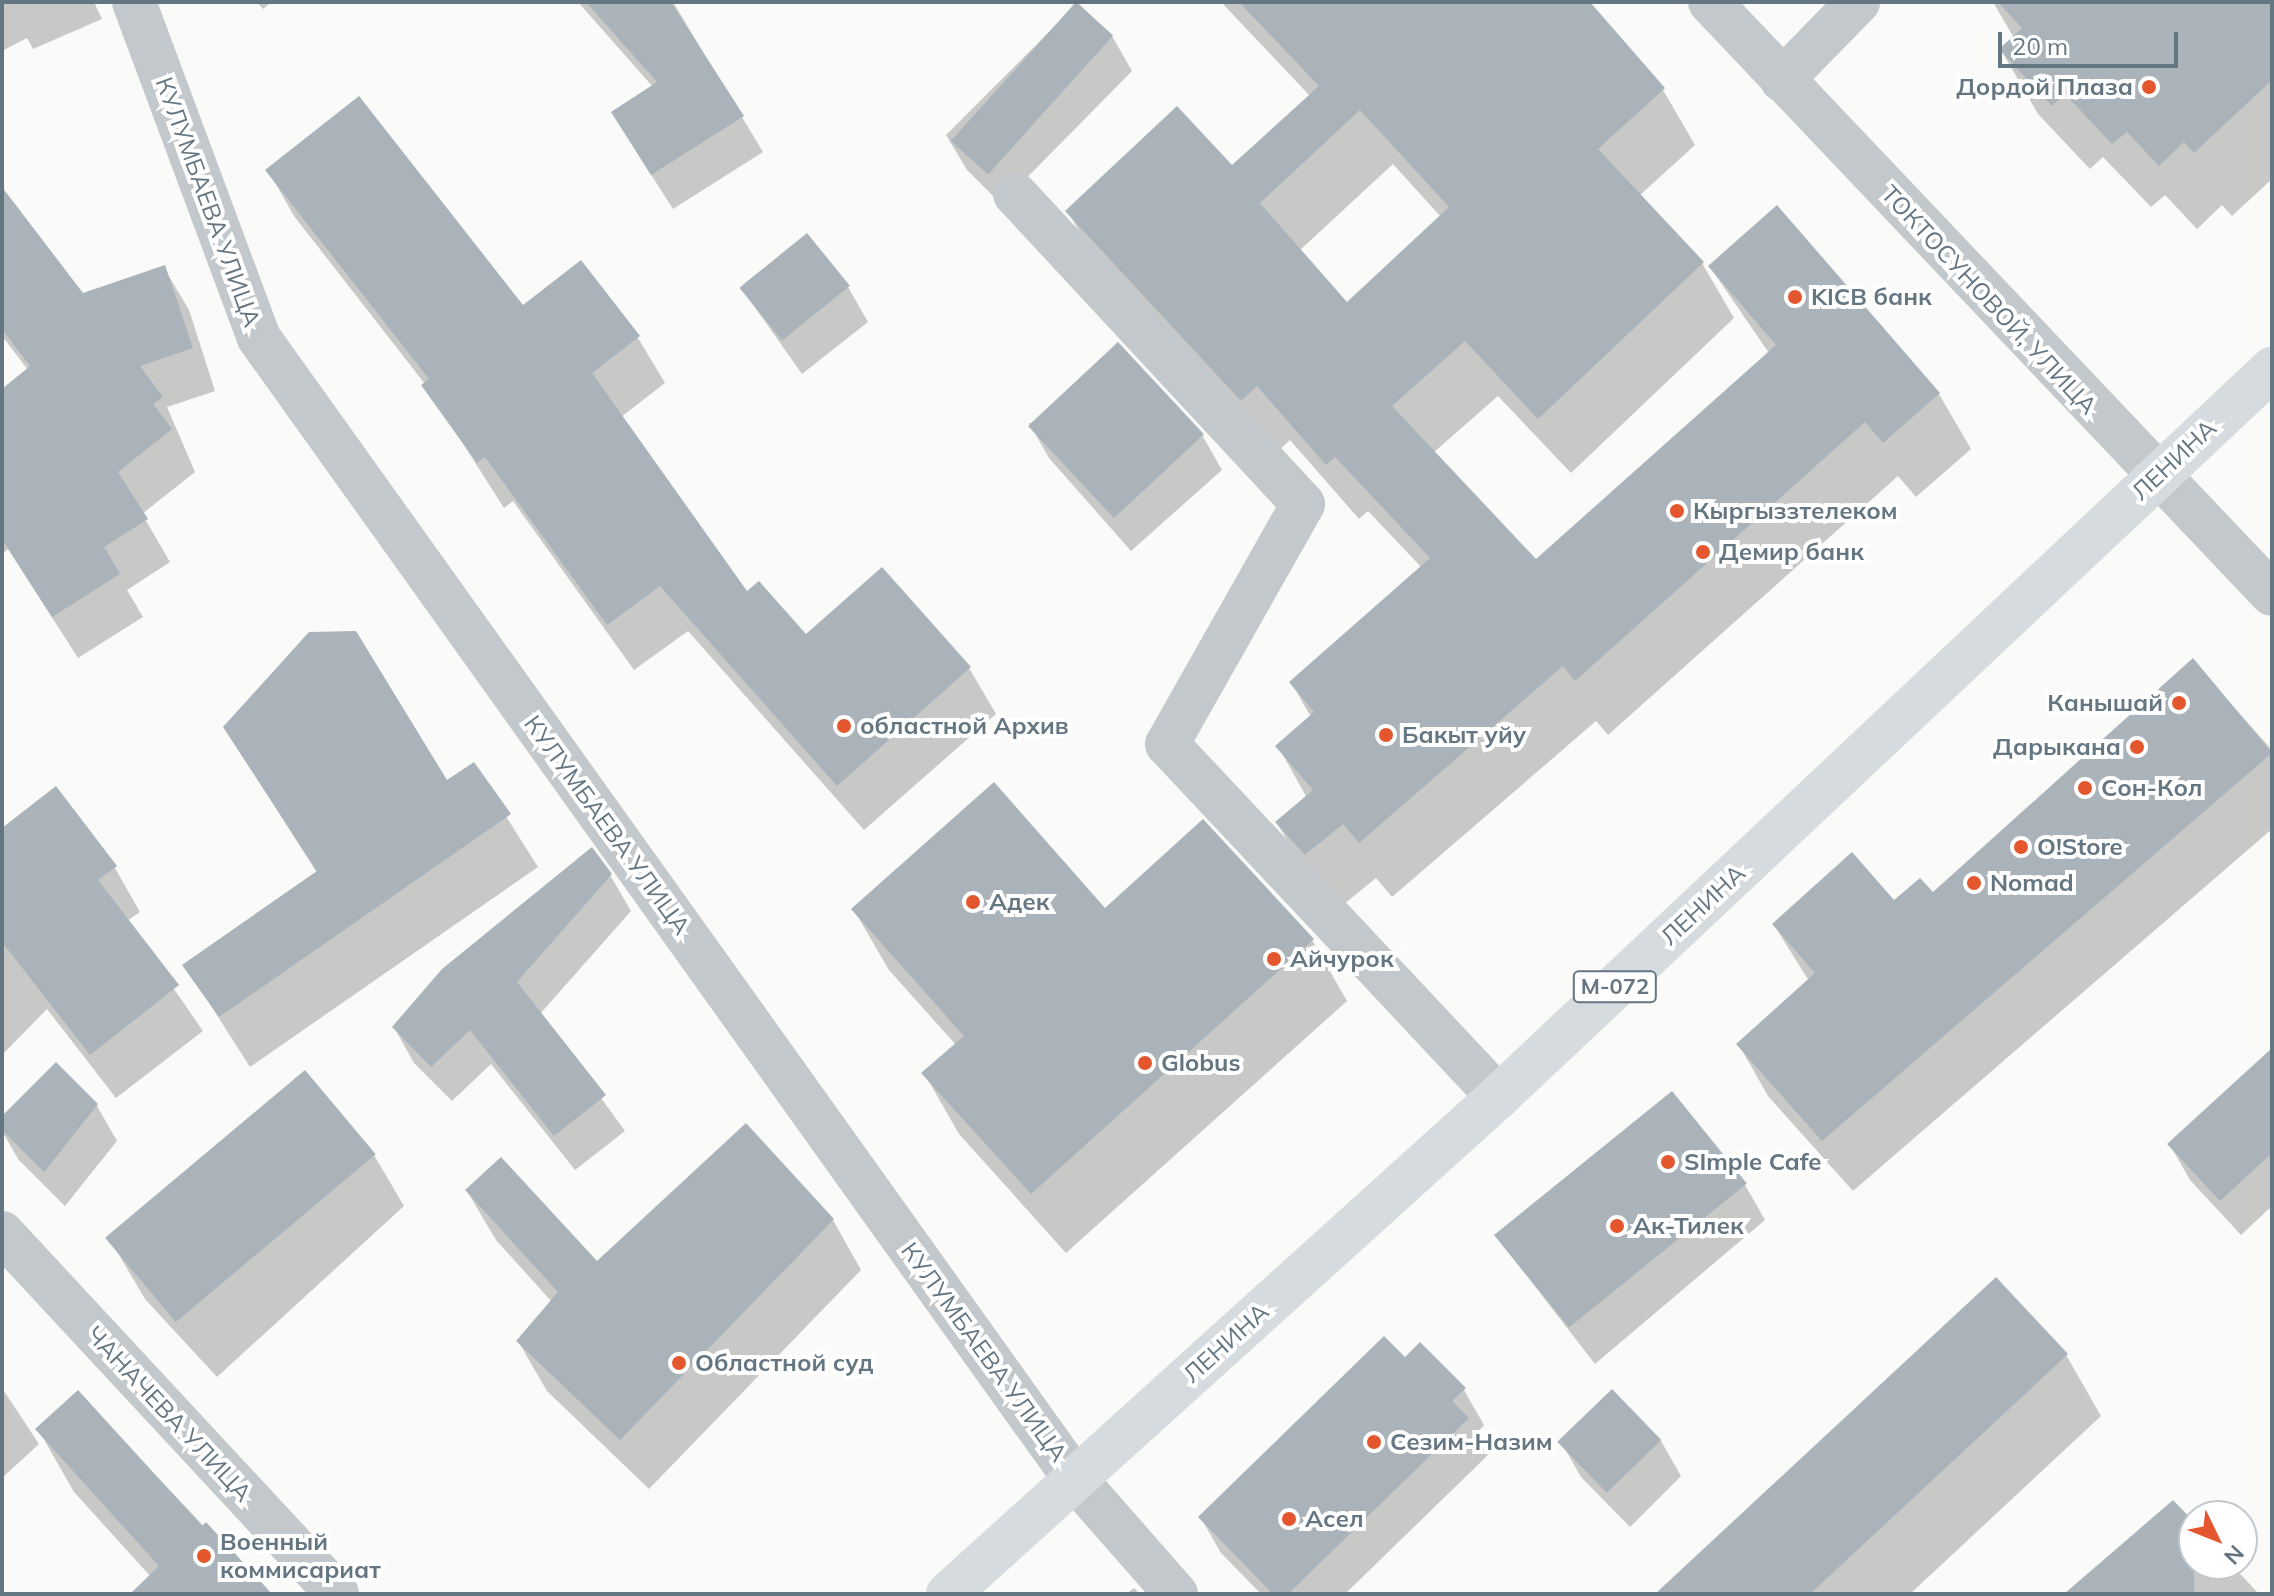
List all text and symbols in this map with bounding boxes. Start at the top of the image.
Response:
scale bar [2002,16,2182,66]
text: 20 m [2012,31,2068,61]
street label: КУЛУМБАЕВА УЛИЦА [149,73,267,331]
place label: Дордой Плаза [1956,73,2133,101]
marker: Дордой Плаза [2140,78,2158,96]
street label: ТОКТОСУНОВОЙ, УЛИЦА [1875,180,2103,420]
place label: KICB банк [1811,283,1932,311]
marker: KICB банк [1786,288,1804,306]
street label: ЛЕНИНА [2126,414,2222,506]
place label: Кыргыззтелеком [1693,497,1898,525]
marker: Кыргыззтелеком [1668,502,1686,520]
place label: Демир банк [1719,538,1864,566]
marker: Демир банк [1694,543,1712,561]
place label: Канышай [2047,689,2163,717]
marker: Канышай [2170,694,2188,712]
street label: КУЛУМБАЕВА УЛИЦА [518,710,696,940]
place label: областной Архив [860,712,1069,740]
marker: областной Архив [835,717,853,735]
place label: Бакыт уйу [1402,721,1526,749]
marker: Бакыт уйу [1377,726,1395,744]
place label: Дарыкана [1993,733,2121,761]
marker: Дарыкана [2128,738,2146,756]
place label: Сон-Кол [2101,774,2202,802]
marker: Сон-Кол [2076,779,2094,797]
place label: O!Store [2037,833,2123,861]
marker: O!Store [2012,838,2030,856]
street label: ЛЕНИНА [1655,859,1751,951]
place label: Nomad [1990,869,2074,897]
marker: Nomad [1965,874,1983,892]
place label: Адек [989,888,1049,916]
marker: Адек [964,893,982,911]
place label: Айчурок [1290,945,1394,973]
marker: Айчурок [1265,950,1283,968]
road number: М-072 [1571,969,1659,1005]
place label: Globus [1161,1049,1240,1077]
marker: Globus [1136,1054,1154,1072]
place label: SImple Cafe [1684,1148,1821,1176]
marker: SImple Cafe [1659,1153,1677,1171]
place label: Ак-Тилек [1633,1212,1744,1240]
marker: Ак-Тилек [1608,1217,1626,1235]
street label: КУЛУМБАЕВА УЛИЦА [895,1237,1073,1467]
street label: ЛЕНИНА [1177,1297,1275,1389]
street label: ЧАНАЧЕВА УЛИЦА [80,1320,258,1508]
place label: Областной суд [695,1349,873,1377]
marker: Областной суд [670,1354,688,1372]
place label: Сезим-Назим [1390,1428,1552,1456]
marker: Сезим-Назим [1365,1433,1383,1451]
north arrow [2178,1500,2258,1580]
place label: Асел [1305,1505,1364,1533]
marker: Асел [1280,1510,1298,1528]
place label: Военный коммисариат [220,1528,381,1584]
text: N [2218,1539,2250,1571]
marker: Военный коммисариат [195,1547,213,1565]

